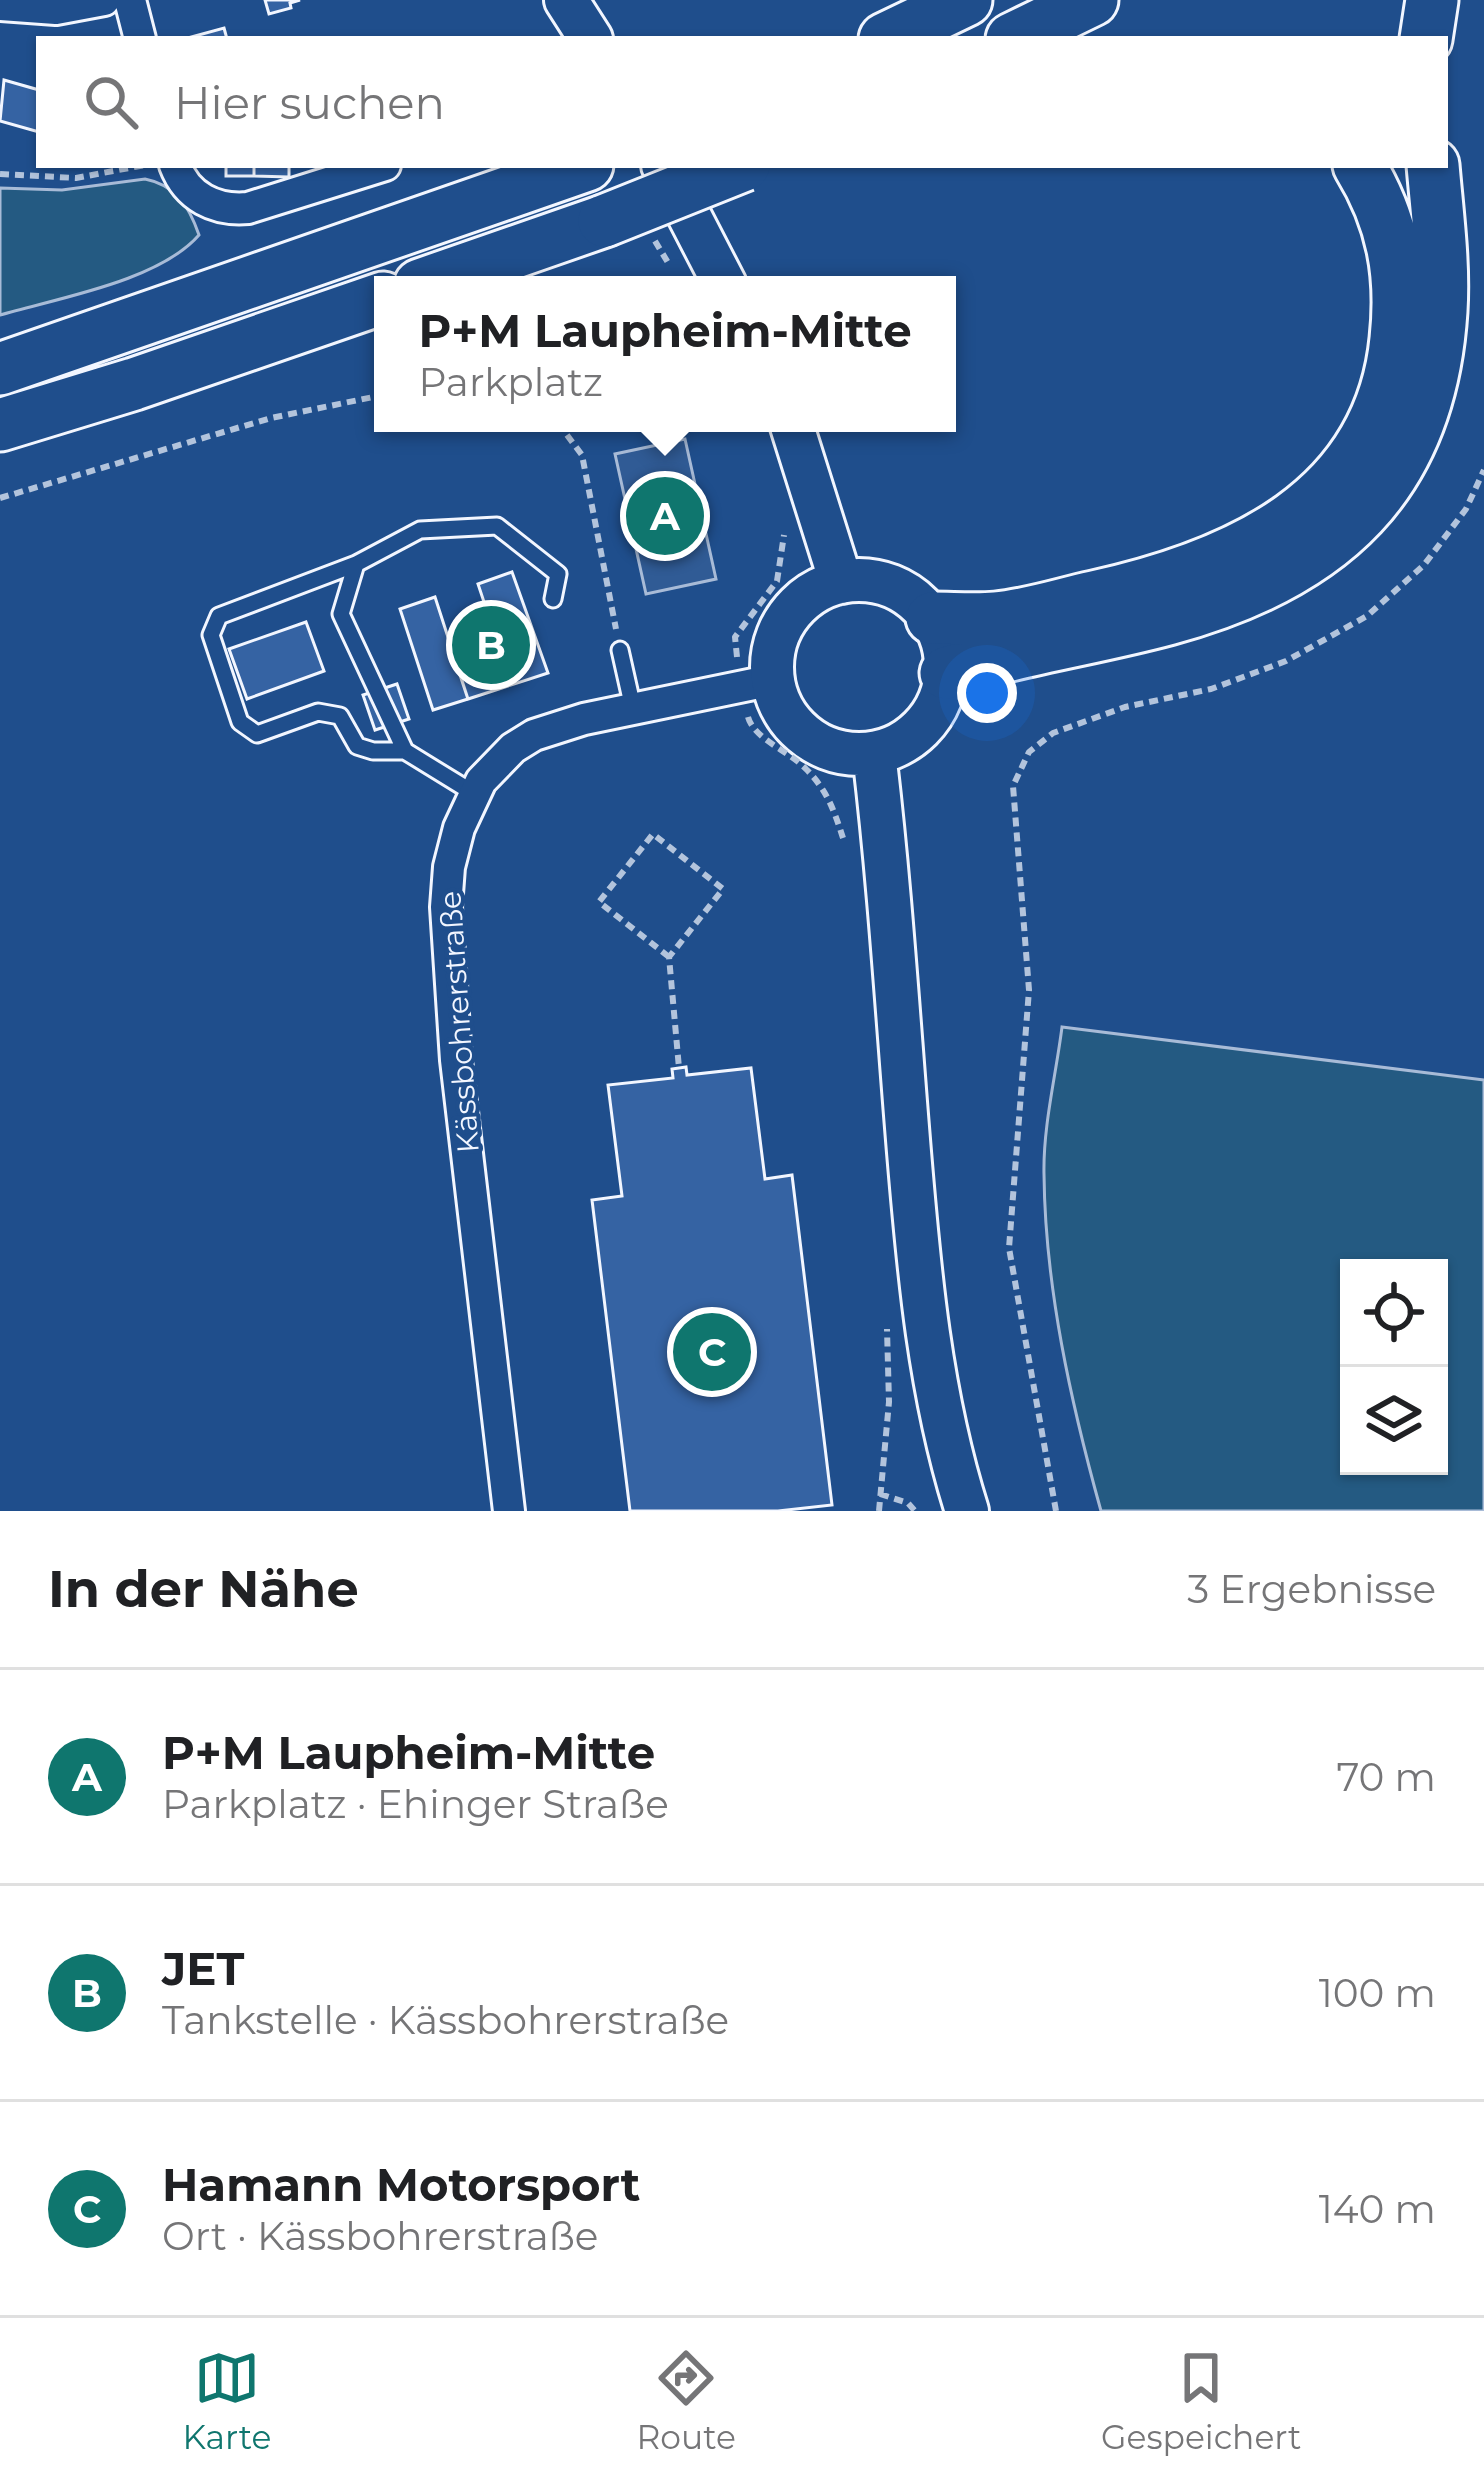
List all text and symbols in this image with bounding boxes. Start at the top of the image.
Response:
search box [36,36,1448,168]
icon: search [78,69,144,135]
text: Hier suchen [174,75,445,130]
popup [374,276,956,432]
text: P+M Laupheim-Mitte [418,303,912,358]
text: Parkplatz [418,358,603,406]
pin: A [626,471,704,561]
pin: B [452,600,530,690]
your location [957,663,1017,723]
street label: Kässbohrerstraße [431,890,487,1154]
map controls [1340,1259,1448,1475]
button: locate [1340,1259,1448,1367]
pin: C [673,1307,751,1397]
button: layers [1340,1367,1448,1475]
text: In der Nähe [48,1558,359,1620]
text: 3 Ergebnisse [1187,1565,1436,1613]
text: P+M Laupheim-Mitte [162,1725,655,1780]
text: A [72,1753,102,1801]
text: 70 m [1336,1753,1436,1801]
text: Parkplatz · Ehinger Straße [162,1780,669,1828]
text: JET [162,1941,244,1996]
text: B [72,1969,102,2017]
text: 100 m [1319,1969,1436,2017]
text: Tankstelle · Kässbohrerstraße [162,1996,729,2044]
text: Hamann Motorsport [162,2157,640,2212]
text: C [73,2185,101,2233]
text: 140 m [1319,2185,1436,2233]
text: Ort · Kässbohrerstraße [162,2212,598,2260]
tab: Karte [183,2345,271,2457]
tab: Route [637,2345,736,2457]
tab: Gespeichert [1101,2345,1301,2457]

